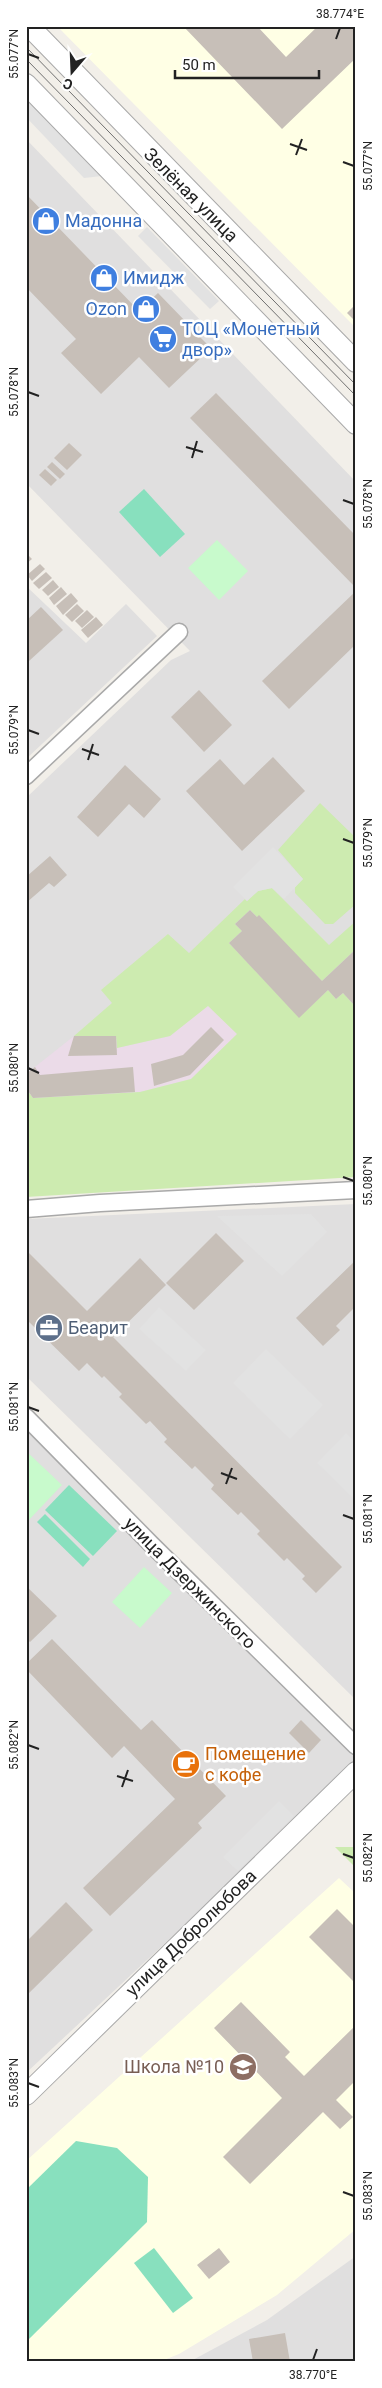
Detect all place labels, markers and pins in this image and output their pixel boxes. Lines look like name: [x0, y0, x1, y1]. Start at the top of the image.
shop icon: Мадонна: [31, 206, 61, 236]
place label: Мадонна: [65, 210, 142, 231]
shop icon: Имидж: [89, 263, 119, 293]
place label: Имидж: [123, 267, 184, 288]
shop icon: Ozon: [131, 294, 161, 324]
place label: Ozon: [86, 298, 127, 319]
place label: ТОЦ «Монетный двор»: [182, 318, 320, 360]
supermarket icon: ТОЦ «Монетный двор»: [148, 324, 178, 354]
office icon: Беарит: [34, 1313, 64, 1343]
place label: Беарит: [68, 1317, 128, 1338]
place label: Помещение с кофе: [205, 1743, 306, 1785]
cafe icon: Помещение с кофе: [171, 1749, 201, 1779]
school or university icon: Школа №10: [228, 2052, 258, 2082]
place label: Школа №10: [124, 2056, 224, 2077]

